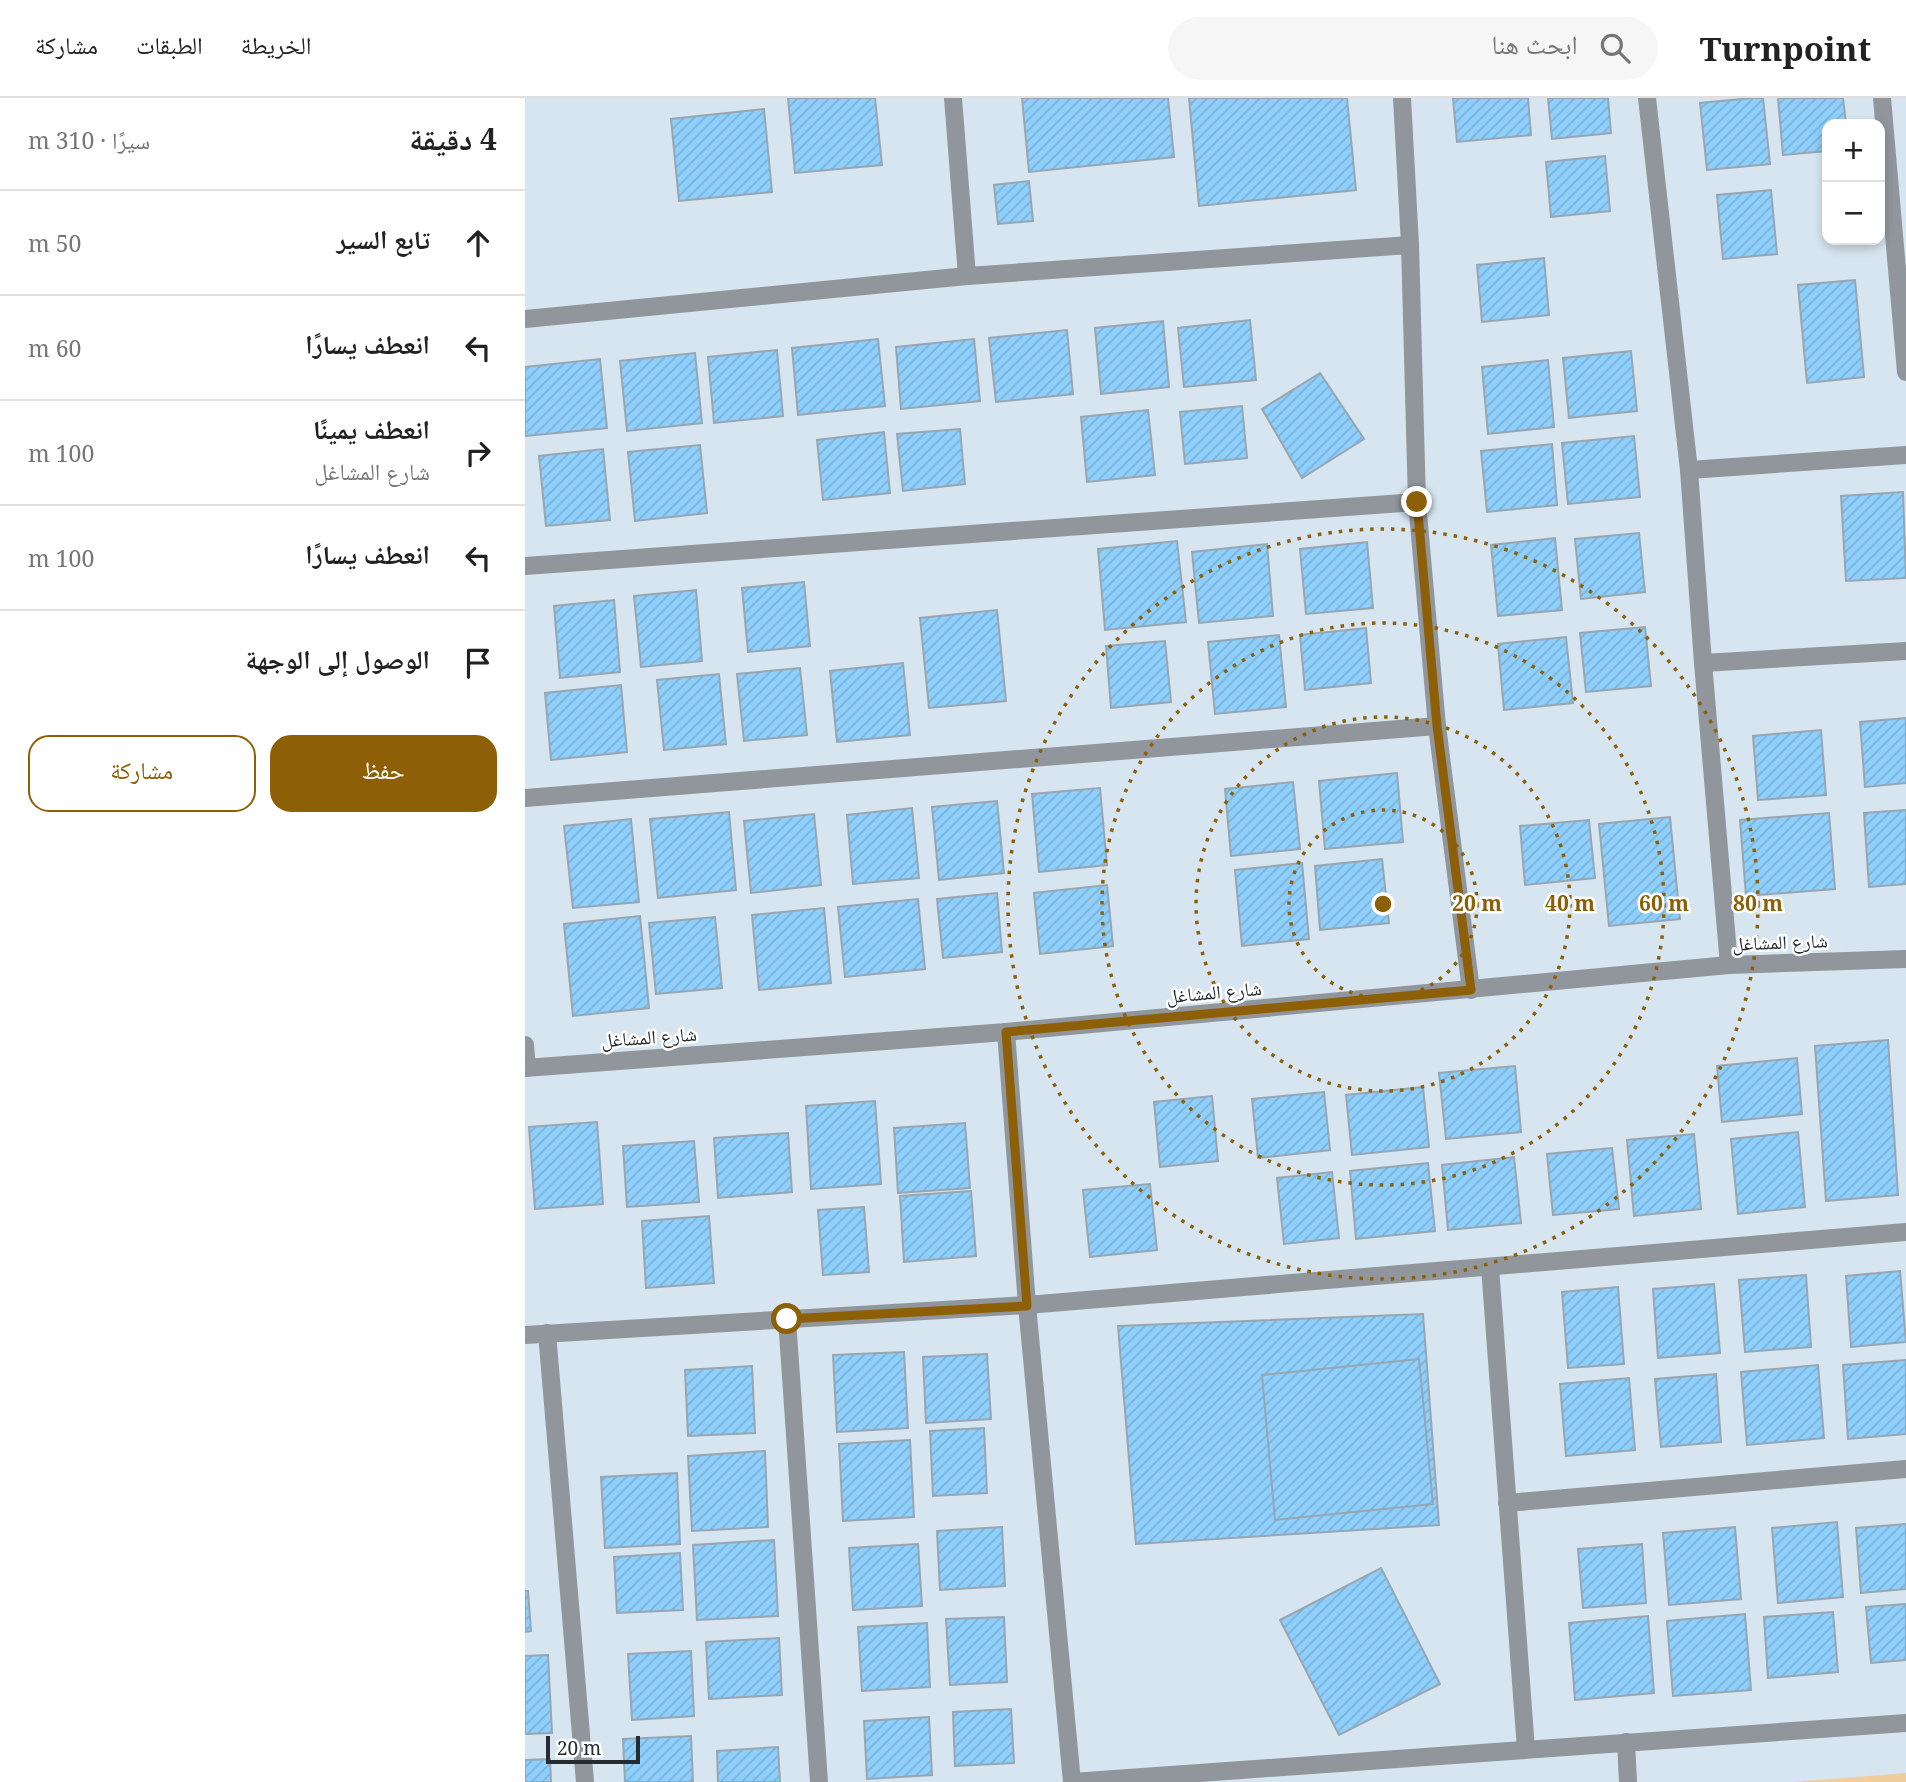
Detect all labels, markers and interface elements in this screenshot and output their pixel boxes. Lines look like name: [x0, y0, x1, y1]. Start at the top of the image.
search box: [1168, 17, 1658, 80]
text: ابحث هنا: [1492, 26, 1578, 62]
text: Turnpoint: [1700, 26, 1871, 71]
text: مشاركة: [35, 28, 98, 61]
text: الطبقات: [136, 28, 203, 61]
text: الخريطة: [241, 28, 311, 61]
icon: search: [1596, 29, 1634, 67]
text: 4 دقيقة: [409, 118, 497, 159]
map controls: [1822, 119, 1885, 245]
button: +: [1822, 119, 1885, 182]
text: سيرًا · 310 m: [28, 124, 150, 156]
button: −: [1822, 182, 1885, 245]
text: تابع السير: [337, 221, 430, 257]
icon: ahead: [459, 224, 497, 262]
text: 50 m: [28, 227, 81, 259]
text: انعطف يسارًا: [305, 326, 430, 362]
icon: left: [459, 329, 497, 367]
text: 60 m: [28, 332, 81, 364]
text: انعطف يمينًا: [313, 411, 430, 447]
icon: right: [459, 434, 497, 472]
text: 100 m: [28, 437, 94, 469]
text: شارع المشاغل: [314, 455, 430, 487]
route end: [1401, 486, 1432, 517]
text: انعطف يسارًا: [305, 536, 430, 572]
icon: left: [459, 539, 497, 577]
text: 100 m: [28, 542, 94, 574]
text: الوصول إلى الوجهة: [246, 641, 430, 677]
icon: arrive: [459, 644, 497, 682]
button: مشاركة: [28, 735, 256, 812]
button: حفظ: [270, 735, 497, 812]
text: 20 m: [1452, 889, 1502, 917]
text: 40 m: [1545, 889, 1595, 917]
text: 60 m: [1639, 889, 1689, 917]
text: 80 m: [1733, 889, 1783, 917]
centre of rings: [1371, 892, 1395, 916]
street label: شارع المشاغل: [1732, 927, 1828, 957]
street label: شارع المشاغل: [1165, 975, 1263, 1009]
street label: شارع المشاغل: [600, 1021, 698, 1053]
route start: [771, 1303, 802, 1334]
scale bar: [546, 1733, 641, 1765]
text: 20 m: [557, 1735, 601, 1761]

